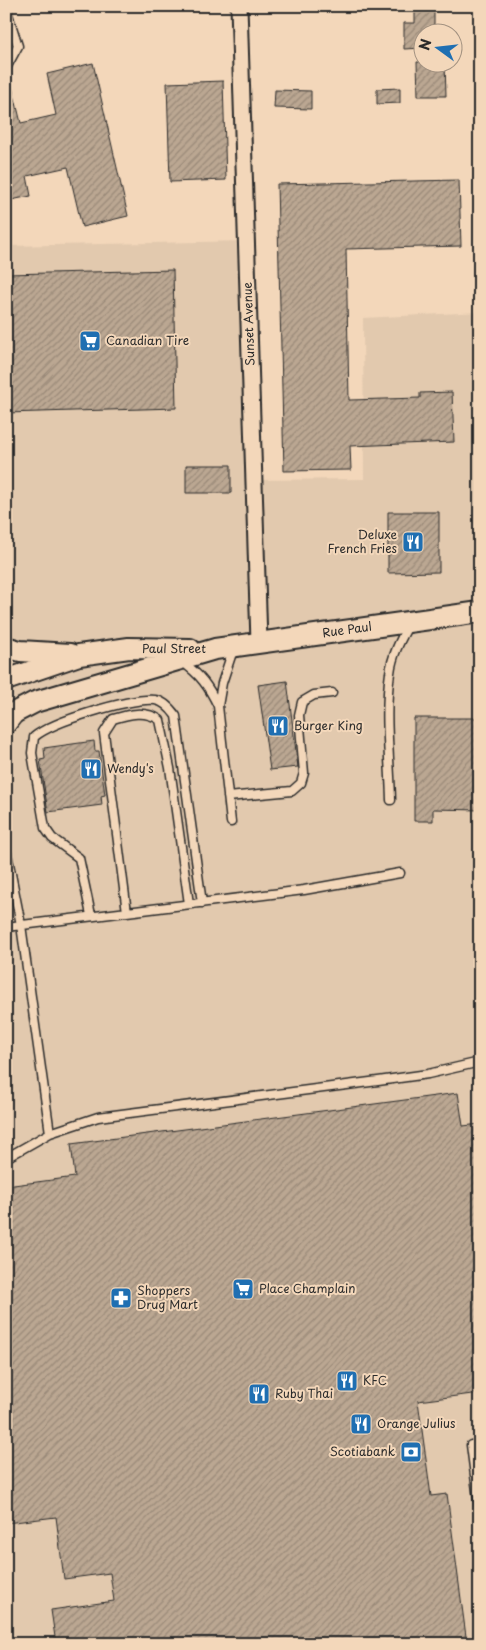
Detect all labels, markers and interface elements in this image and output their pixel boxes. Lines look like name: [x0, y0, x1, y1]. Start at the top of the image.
north arrow: [414, 22, 464, 72]
text: N: [413, 36, 437, 53]
street label: Sunset Avenue: [238, 281, 258, 366]
supermarket icon: Canadian Tire: [78, 329, 102, 353]
place label: Canadian Tire: [106, 331, 189, 349]
place label: Deluxe French Fries: [327, 525, 398, 557]
restaurant icon: Deluxe French Fries: [401, 530, 425, 554]
street label: Rue Paul: [321, 617, 373, 641]
street label: Paul Street: [142, 639, 206, 657]
restaurant icon: Burger King: [266, 714, 290, 738]
place label: Burger King: [294, 716, 363, 734]
restaurant icon: Wendy's: [79, 757, 103, 781]
place label: Wendy's: [107, 759, 154, 777]
supermarket icon: Place Champlain: [231, 1277, 255, 1301]
place label: Place Champlain: [259, 1279, 356, 1297]
place label: Shoppers Drug Mart: [137, 1281, 198, 1313]
pharmacy icon: Shoppers Drug Mart: [109, 1286, 133, 1310]
restaurant icon: KFC: [335, 1369, 359, 1393]
place label: KFC: [363, 1371, 387, 1389]
restaurant icon: Ruby Thai: [247, 1382, 271, 1406]
place label: Ruby Thai: [275, 1384, 333, 1402]
restaurant icon: Orange Julius: [349, 1412, 373, 1436]
place label: Orange Julius: [377, 1414, 456, 1432]
bank icon: Scotiabank: [399, 1440, 423, 1464]
place label: Scotiabank: [330, 1442, 395, 1460]

